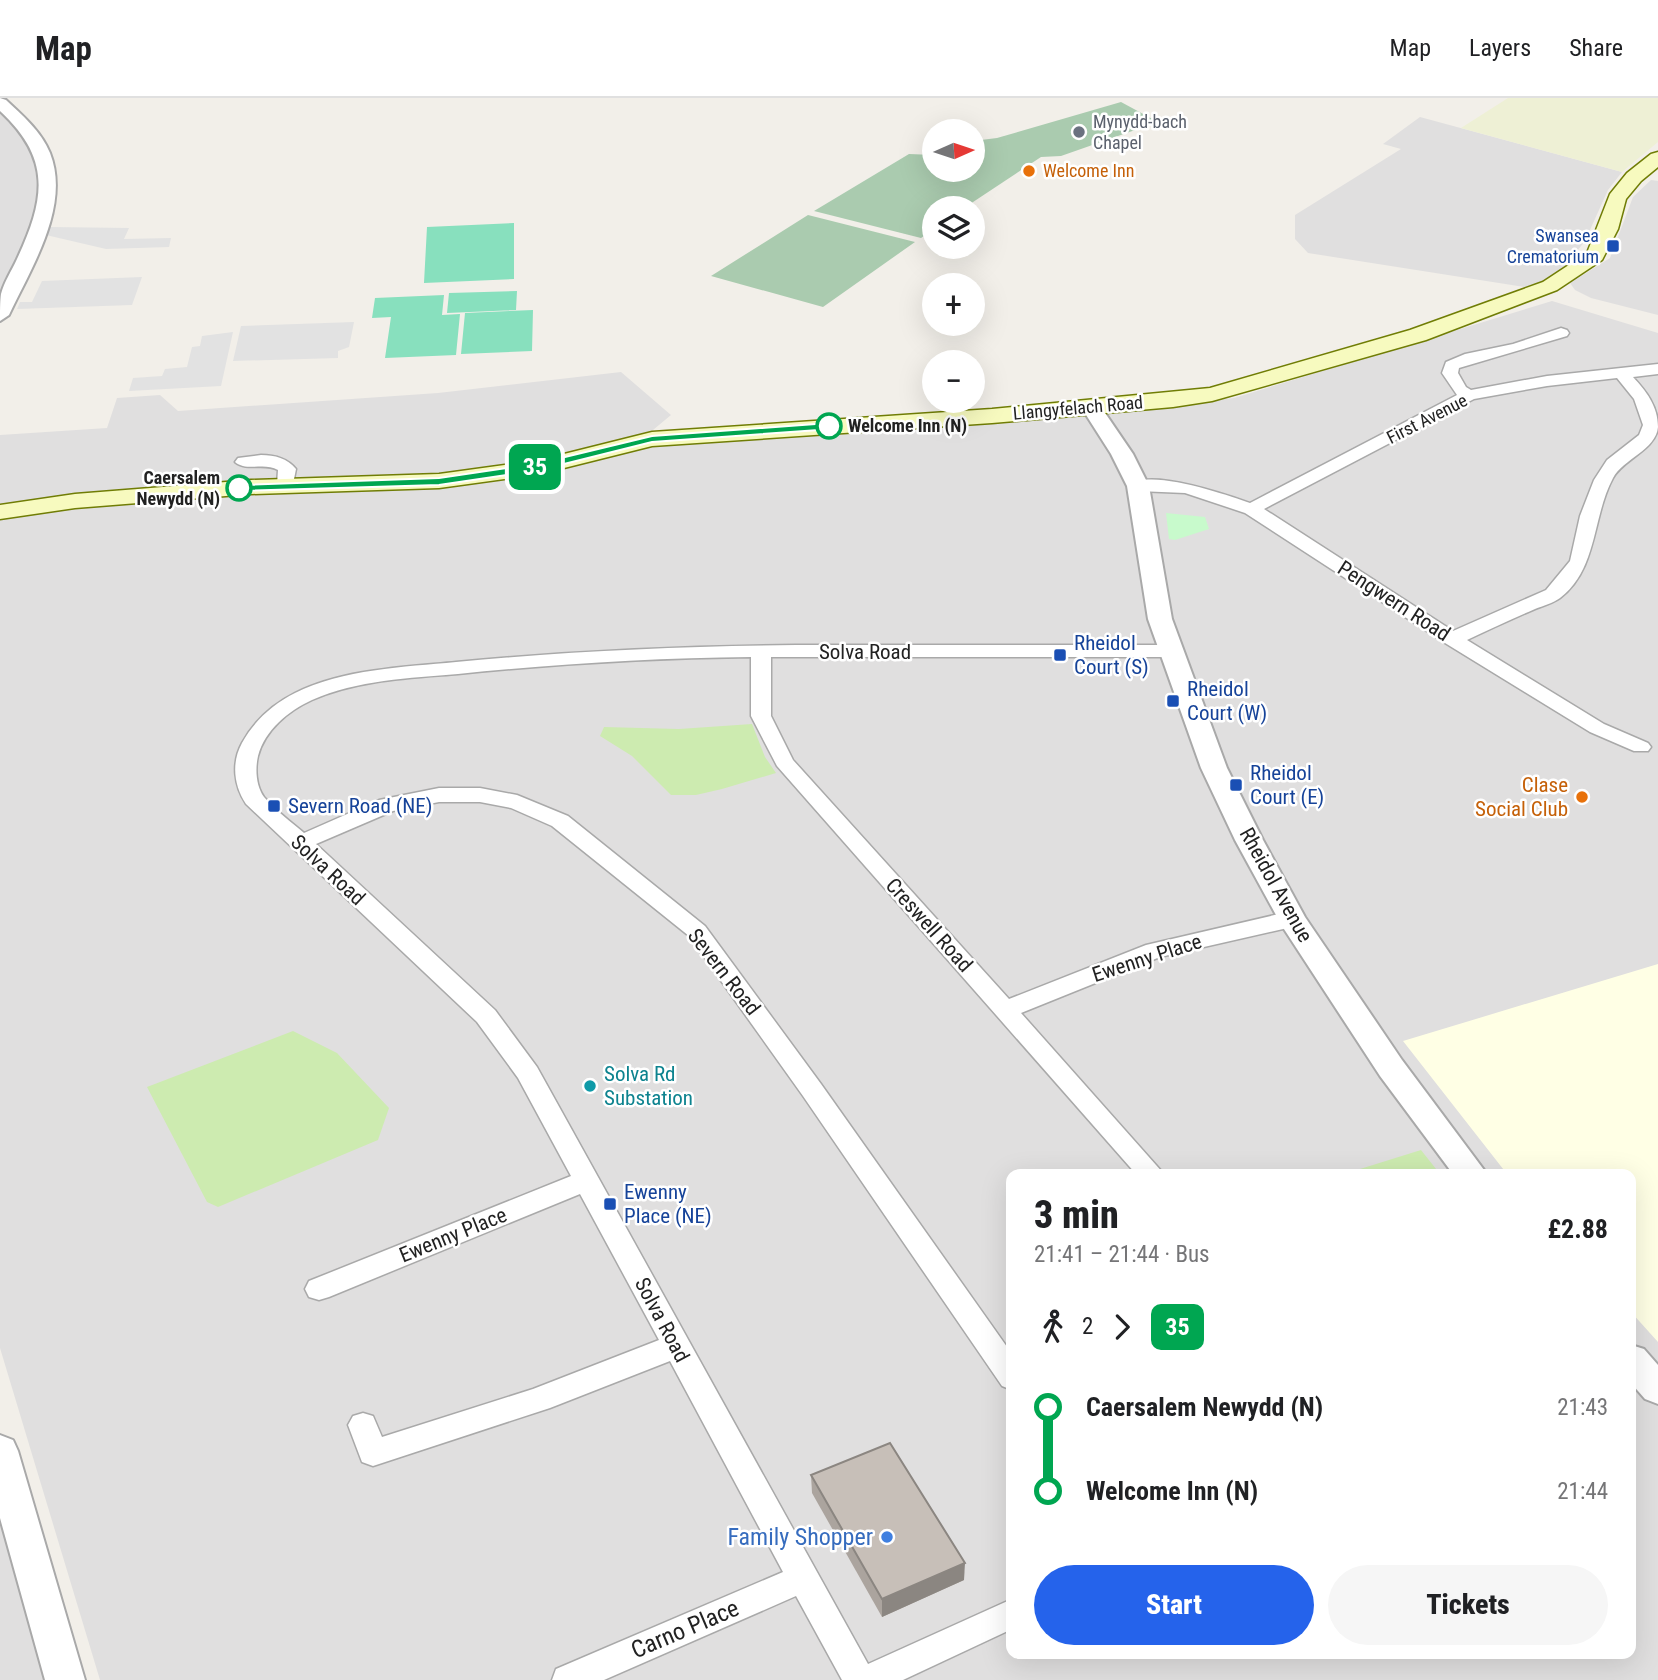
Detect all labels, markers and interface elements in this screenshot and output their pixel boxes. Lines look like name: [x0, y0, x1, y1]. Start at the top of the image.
text: Map: [35, 29, 92, 68]
text: Map: [1390, 34, 1431, 62]
text: Layers: [1469, 34, 1531, 62]
text: Share: [1569, 34, 1623, 62]
place label: Mynydd-bach Chapel: [1093, 111, 1187, 153]
north arrow: [922, 119, 985, 182]
map controls: [922, 119, 985, 413]
marker: Mynydd-bach Chapel: [1071, 124, 1087, 140]
place label: Welcome Inn: [1043, 160, 1134, 181]
marker: Welcome Inn: [1021, 163, 1037, 179]
button: layers: [922, 196, 985, 259]
place label: Swansea Crematorium: [1507, 225, 1599, 267]
marker: Swansea Crematorium: [1605, 238, 1621, 254]
button: +: [922, 273, 985, 336]
button: −: [922, 350, 985, 413]
street label: First Avenue: [1383, 389, 1471, 448]
street label: Llangyfelach Road: [1012, 391, 1144, 424]
marker: Welcome Inn (N): [816, 413, 842, 439]
place label: Welcome Inn (N): [848, 415, 967, 437]
line badge: 35: [504, 444, 566, 490]
text: 35: [523, 453, 547, 481]
place label: Caersalem Newydd (N): [136, 467, 220, 510]
marker: Caersalem Newydd (N): [226, 475, 252, 501]
street label: Pengwern Road: [1333, 556, 1455, 646]
place label: Rheidol Court (S): [1074, 631, 1149, 679]
street label: Solva Road: [819, 640, 911, 664]
marker: Rheidol Court (S): [1052, 647, 1068, 663]
place label: Rheidol Court (W): [1187, 677, 1267, 725]
marker: Rheidol Court (W): [1165, 693, 1181, 709]
place label: Rheidol Court (E): [1250, 761, 1324, 809]
place label: Clase Social Club: [1475, 773, 1568, 821]
marker: Rheidol Court (E): [1228, 777, 1244, 793]
marker: Clase Social Club: [1574, 789, 1590, 805]
place label: Severn Road (NE): [288, 794, 432, 818]
marker: Severn Road (NE): [266, 798, 282, 814]
street label: Rheidol Avenue: [1235, 824, 1317, 946]
street label: Solva Road: [286, 830, 370, 910]
street label: Creswell Road: [881, 873, 977, 977]
street label: Severn Road: [683, 924, 765, 1020]
street label: Ewenny Place: [1089, 929, 1205, 987]
place label: Solva Rd Substation: [604, 1062, 693, 1110]
marker: Solva Rd Substation: [582, 1078, 598, 1094]
place label: Ewenny Place (NE): [624, 1180, 712, 1228]
text: 3 min: [1034, 1193, 1119, 1237]
marker: Ewenny Place (NE): [602, 1196, 618, 1212]
street label: Ewenny Place: [396, 1203, 510, 1267]
text: £2.88: [1547, 1214, 1608, 1244]
text: 21:41 – 21:44 · Bus: [1034, 1241, 1210, 1268]
street label: Solva Road: [630, 1274, 694, 1366]
icon: walk: [1034, 1308, 1072, 1346]
icon: forward: [1103, 1308, 1141, 1346]
text: 2: [1082, 1313, 1093, 1340]
text: 35: [1165, 1313, 1190, 1341]
text: Caersalem Newydd (N): [1086, 1392, 1323, 1422]
text: 21:43: [1557, 1394, 1608, 1421]
text: Welcome Inn (N): [1086, 1476, 1258, 1506]
text: 21:44: [1557, 1478, 1608, 1505]
place label: Family Shopper: [727, 1523, 873, 1551]
marker: Family Shopper: [879, 1529, 895, 1545]
button: Start: [1034, 1565, 1314, 1645]
button: Tickets: [1328, 1565, 1608, 1645]
street label: Carno Place: [627, 1594, 743, 1664]

